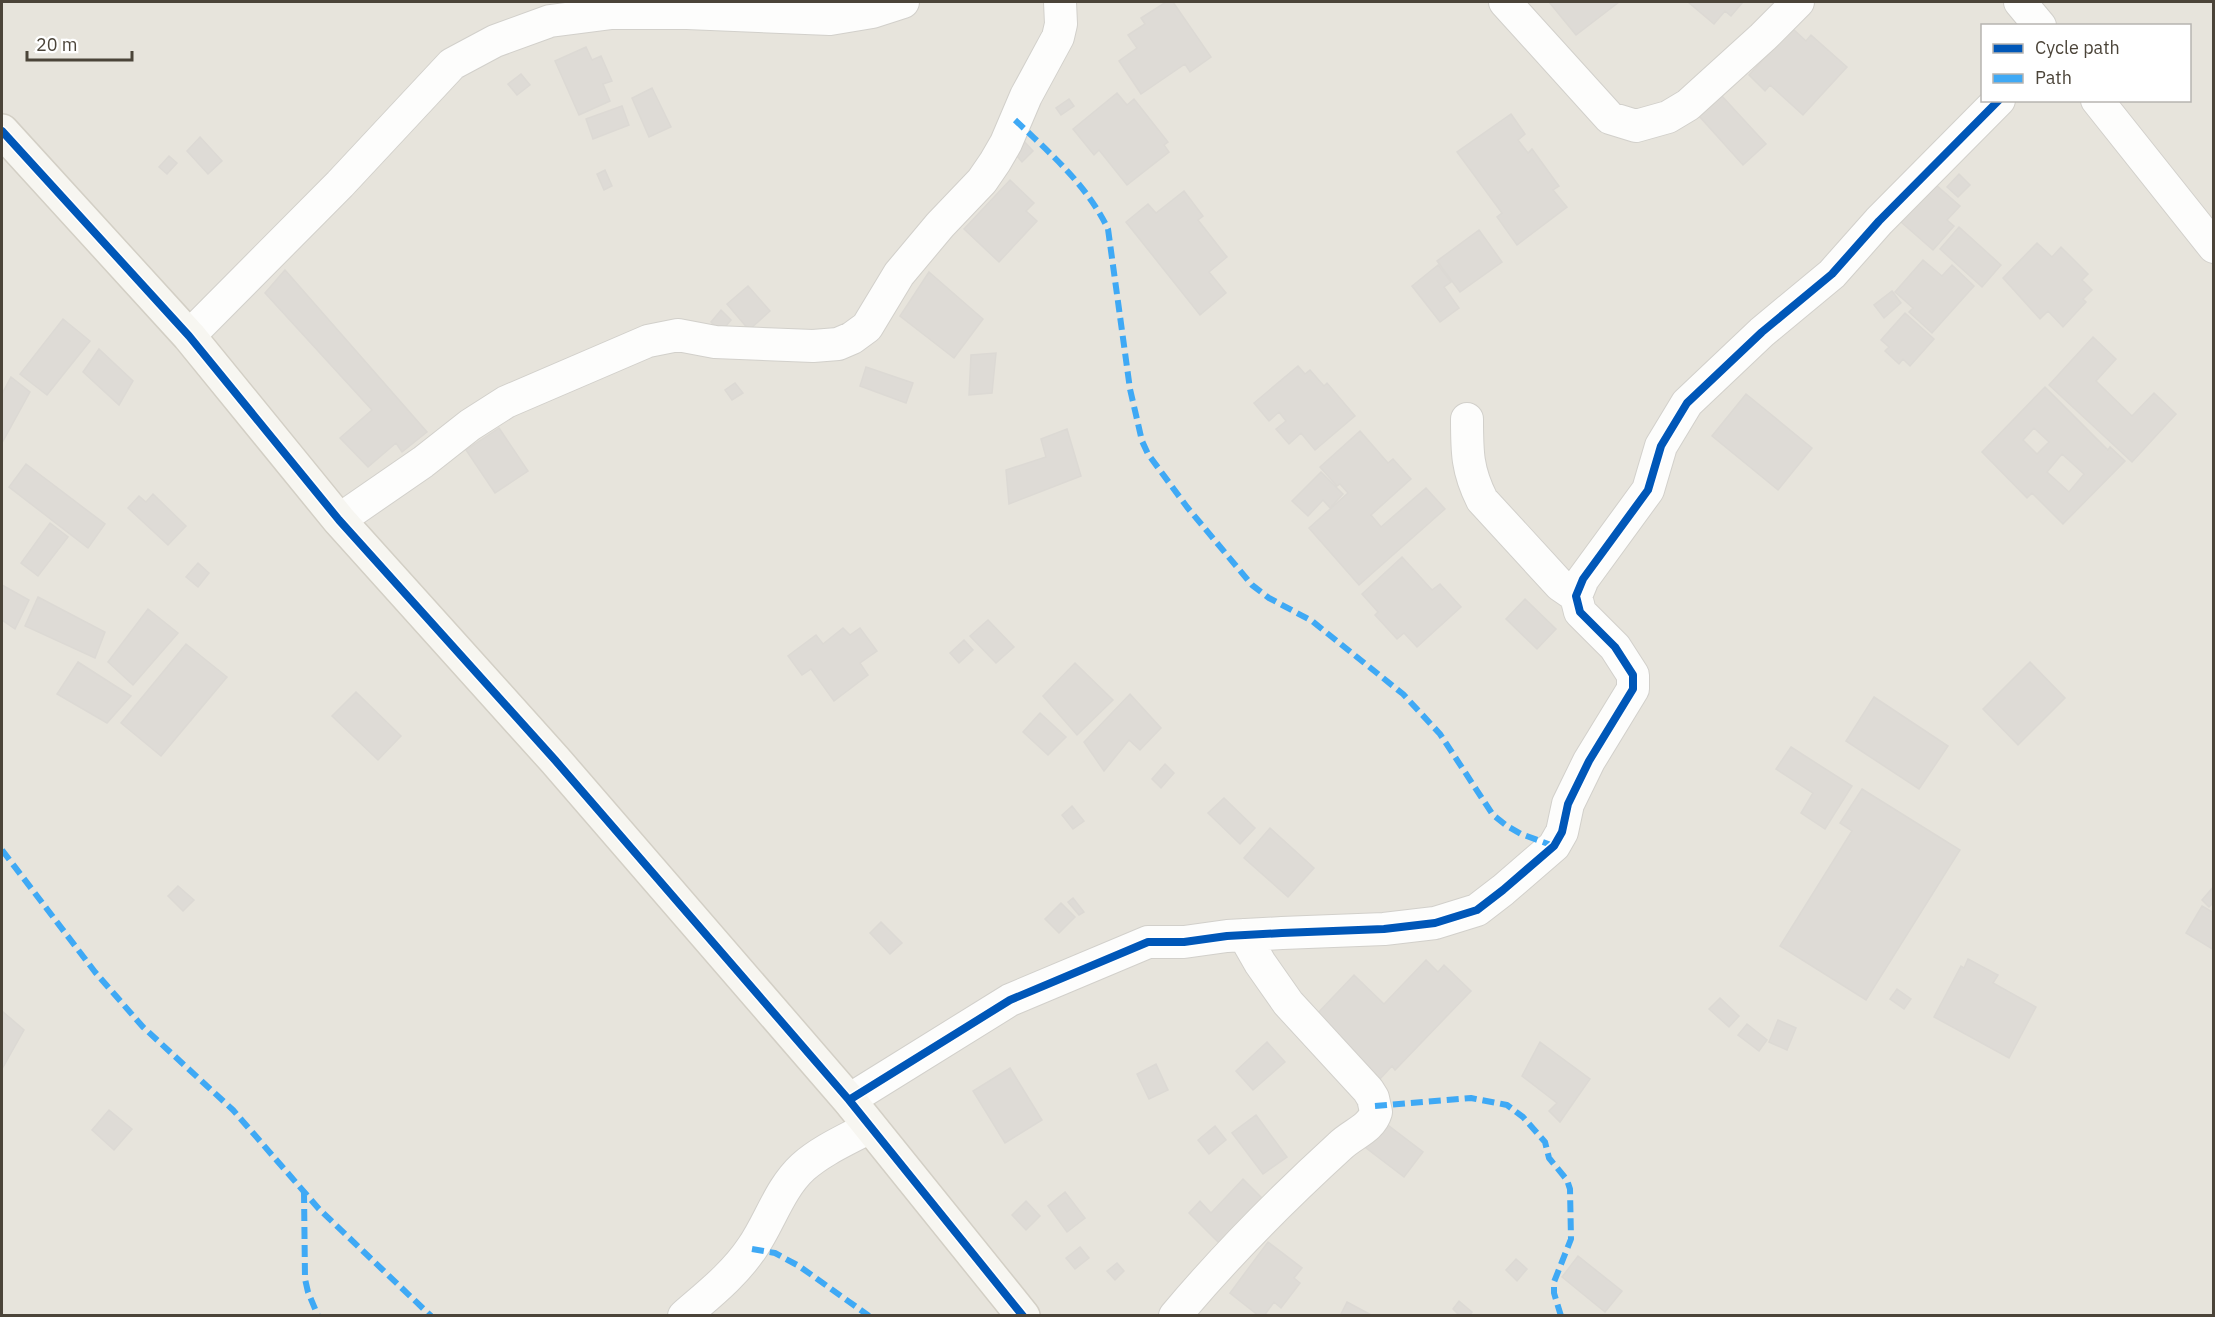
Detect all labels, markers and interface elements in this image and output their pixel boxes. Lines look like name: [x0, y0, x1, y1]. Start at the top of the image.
scale bar: [27, 24, 132, 62]
legend: [1981, 24, 2191, 102]
text: 20 m: [36, 33, 78, 56]
text: Cycle path: [2035, 36, 2120, 59]
text: Path: [2035, 66, 2072, 89]

